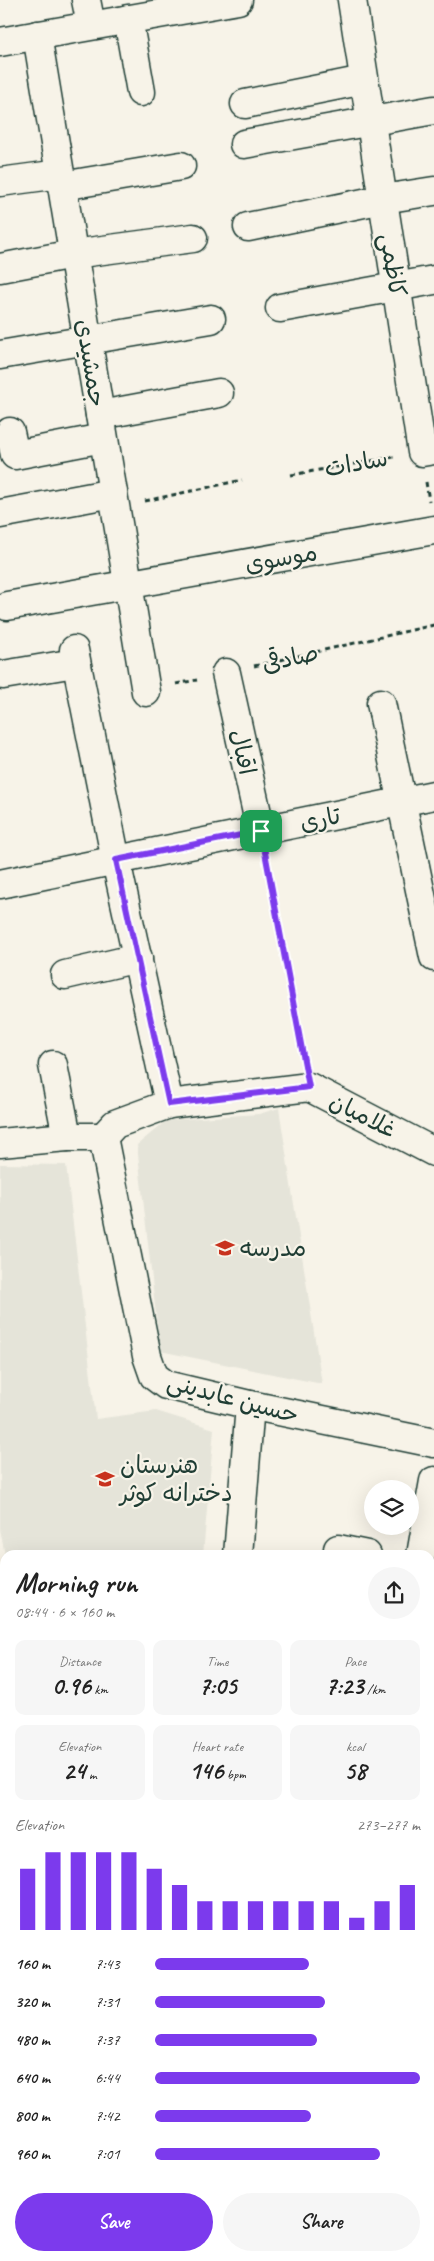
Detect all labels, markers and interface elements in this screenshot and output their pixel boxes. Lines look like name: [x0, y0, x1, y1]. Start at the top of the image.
street label: کاظمی: [373, 231, 413, 299]
street label: جمشیدی: [69, 317, 113, 409]
street label: سادات: [322, 443, 390, 483]
street label: موسوی: [242, 537, 320, 579]
street label: صادقی: [259, 637, 321, 679]
street label: اقبال: [224, 727, 262, 777]
street label: تاری: [297, 800, 344, 838]
pin: [240, 810, 282, 852]
icon: arrive: [247, 817, 275, 845]
street label: غلامیان: [325, 1086, 401, 1144]
place label: مدرسه: [240, 1233, 306, 1263]
school or university icon: مدرسه: [214, 1237, 236, 1259]
street label: حسین عابدینی: [164, 1366, 302, 1430]
place label: هنرستان دخترانه کوثر: [118, 1450, 233, 1508]
school or university icon: هنرستان دخترانه کوثر: [94, 1468, 116, 1490]
map controls: [364, 1480, 419, 1535]
button: layers: [364, 1480, 419, 1535]
text: Morning run: [15, 1565, 137, 1600]
button: share: [368, 1567, 420, 1619]
text: 08:44 · 6 × 160 m: [15, 1602, 114, 1622]
text: Distance: [59, 1653, 101, 1670]
text: Time: [207, 1653, 228, 1670]
text: Pace: [344, 1653, 366, 1670]
text: 0.96: [52, 1670, 91, 1702]
text: 7:05: [198, 1670, 237, 1702]
text: 7:23: [325, 1670, 364, 1702]
text: km: [91, 1681, 108, 1698]
text: /km: [364, 1681, 385, 1698]
text: Elevation: [58, 1738, 101, 1755]
text: Heart rate: [192, 1738, 243, 1755]
text: kcal: [346, 1738, 364, 1755]
text: 24: [63, 1755, 85, 1787]
text: 146: [189, 1755, 223, 1787]
text: 58: [344, 1755, 366, 1787]
text: m: [85, 1766, 97, 1783]
text: bpm: [223, 1766, 246, 1783]
text: Elevation: [15, 1815, 64, 1835]
text: 273–277 m: [357, 1815, 420, 1835]
text: 160 m: [15, 1954, 50, 1974]
text: 7:43: [95, 1954, 120, 1974]
text: 320 m: [15, 1992, 50, 2012]
text: 7:31: [95, 1992, 120, 2012]
text: 480 m: [15, 2030, 50, 2050]
text: 7:37: [95, 2030, 120, 2050]
text: 640 m: [15, 2068, 50, 2088]
text: 6:44: [95, 2068, 120, 2088]
text: 800 m: [15, 2106, 50, 2126]
text: 7:42: [95, 2106, 120, 2126]
text: 960 m: [15, 2144, 50, 2164]
text: 7:01: [95, 2144, 120, 2164]
button: Save: [15, 2193, 213, 2251]
button: Share: [223, 2193, 420, 2251]

